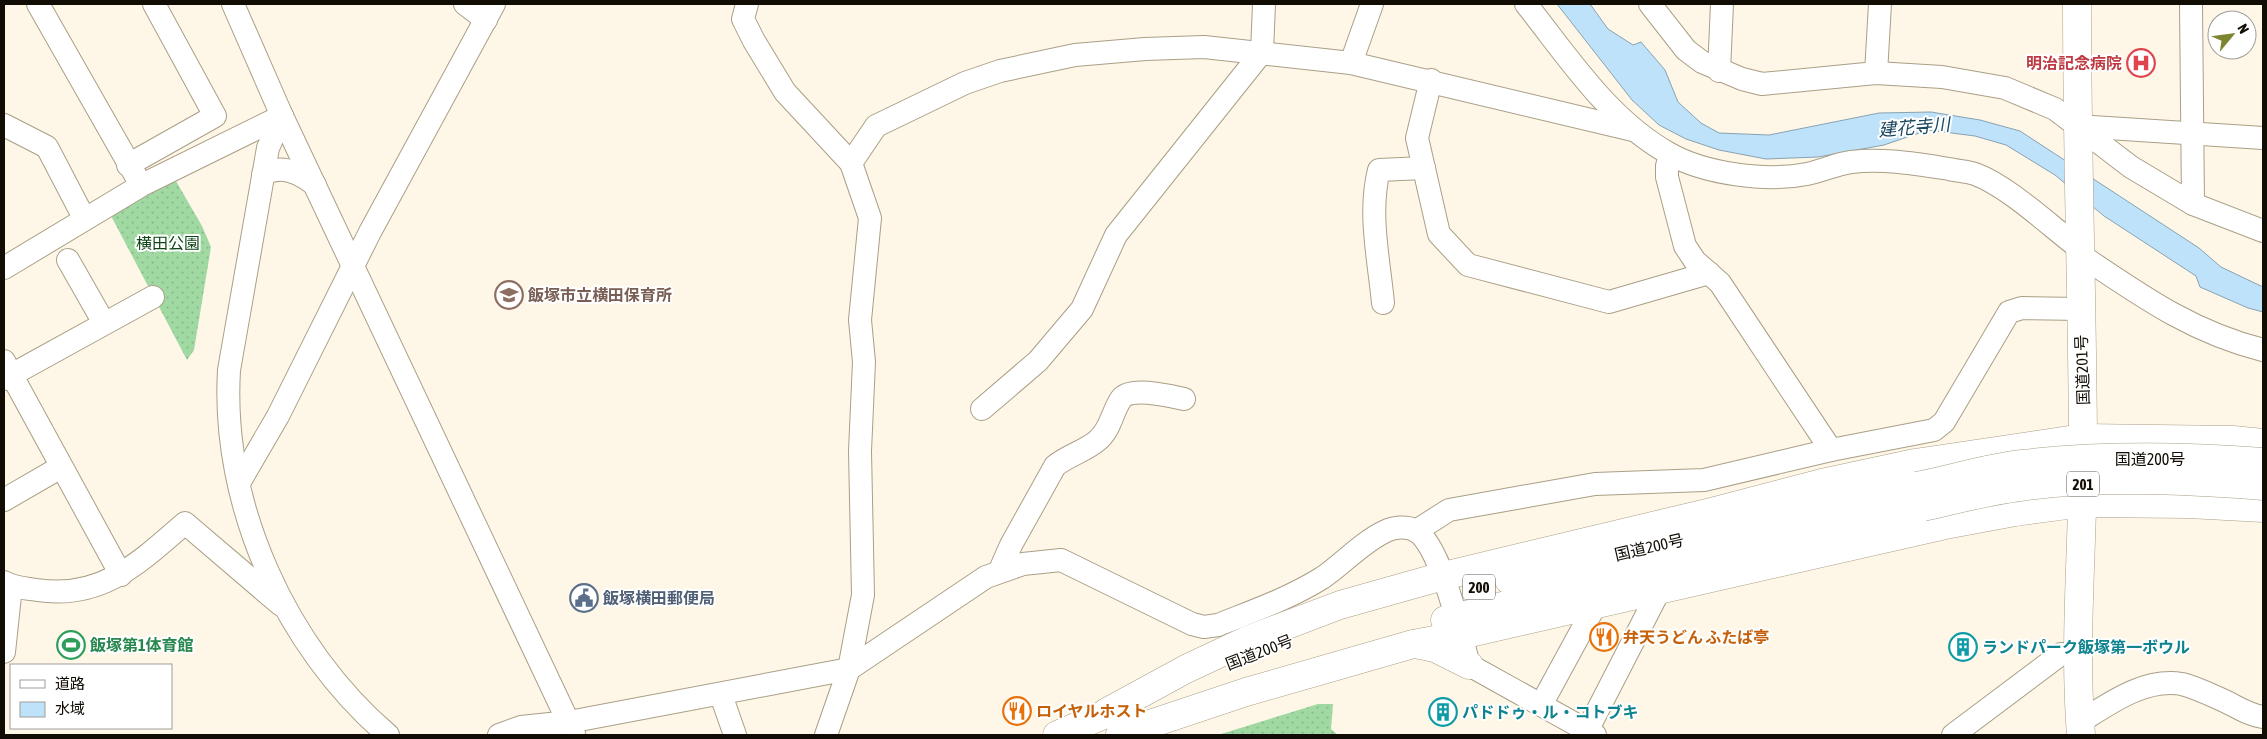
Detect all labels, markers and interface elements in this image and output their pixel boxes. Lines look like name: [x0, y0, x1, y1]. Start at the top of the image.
north arrow: [2207, 10, 2257, 60]
text: N: [2234, 21, 2252, 36]
hospital icon: 明治記念病院: [2126, 48, 2156, 78]
place label: 明治記念病院: [2026, 54, 2122, 72]
water label: 建花寺川: [1877, 113, 1953, 141]
park label: 横田公園: [136, 234, 200, 252]
school or university icon: 飯塚市立横田保育所: [494, 280, 524, 310]
place label: 飯塚市立横田保育所: [527, 286, 672, 304]
street label: 国道201号: [2072, 334, 2092, 406]
street label: 国道200号: [2115, 450, 2185, 468]
road number: 201: [2067, 472, 2099, 496]
street label: 国道200号: [1613, 530, 1685, 564]
road number: 200: [1463, 574, 1495, 600]
public building icon: 飯塚横田郵便局: [569, 583, 599, 613]
place label: 飯塚横田郵便局: [602, 589, 715, 607]
restaurant icon: 弁天うどん ふたば亭: [1589, 622, 1619, 652]
place label: 弁天うどん ふたば亭: [1623, 628, 1769, 646]
sports icon: 飯塚第1体育館: [56, 630, 86, 660]
street label: 国道200号: [1223, 631, 1295, 673]
building icon: ランドパーク飯塚第一ボウル: [1948, 632, 1978, 662]
place label: 飯塚第1体育館: [89, 636, 194, 654]
place label: ランドパーク飯塚第一ボウル: [1982, 638, 2190, 656]
legend: [10, 664, 172, 729]
text: 道路: [55, 675, 85, 692]
restaurant icon: ロイヤルホスト: [1002, 696, 1032, 726]
building icon: パドドゥ・ル・コトブキ: [1428, 697, 1458, 727]
text: 水域: [55, 700, 85, 717]
place label: ロイヤルホスト: [1036, 702, 1148, 720]
place label: パドドゥ・ル・コトブキ: [1462, 703, 1638, 721]

